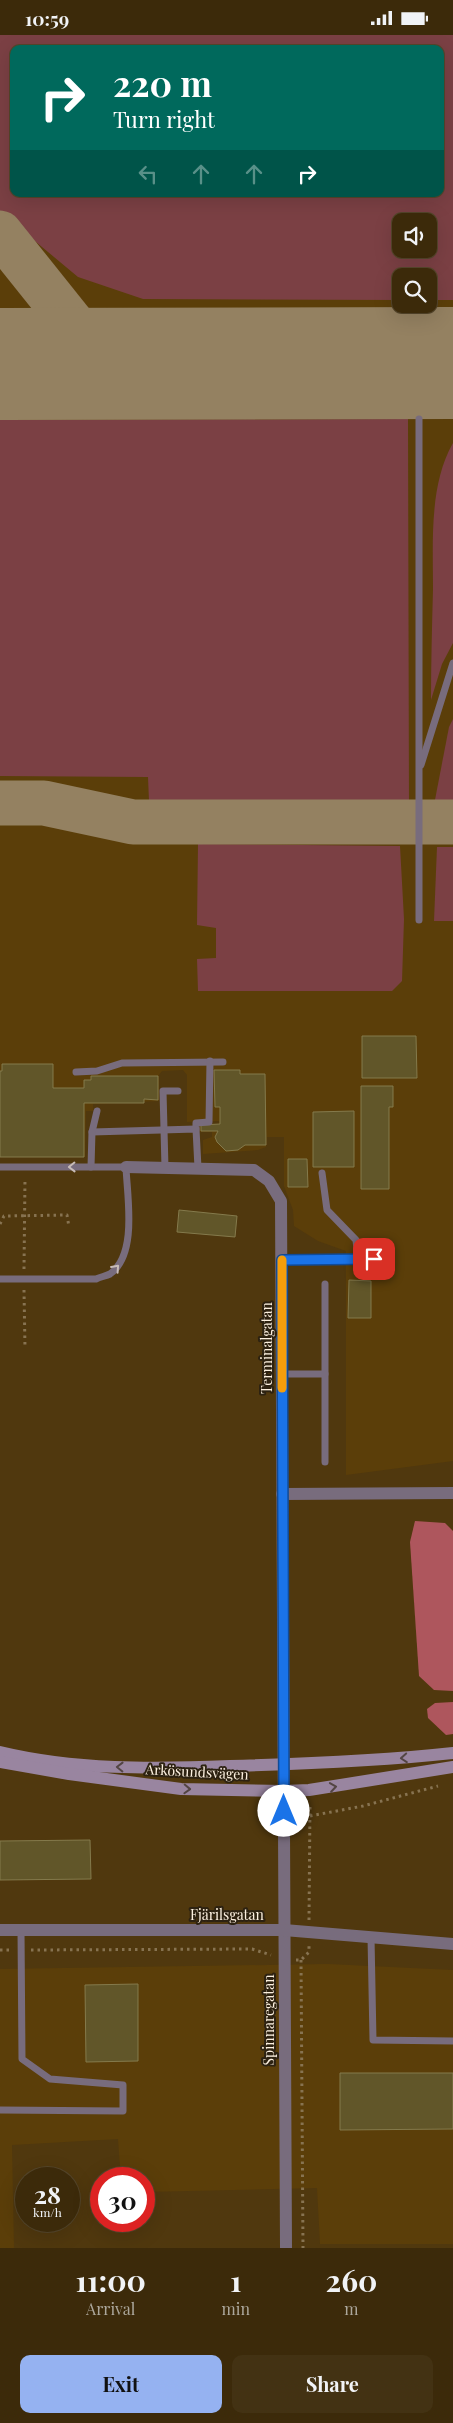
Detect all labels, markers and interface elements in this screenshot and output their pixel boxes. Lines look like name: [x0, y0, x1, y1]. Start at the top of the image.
text: 10:59: [25, 5, 69, 31]
text: 220 m: [113, 59, 212, 106]
icon: right: [30, 65, 95, 130]
text: Turn right: [113, 104, 215, 134]
icon: left: [134, 160, 162, 188]
icon: ahead: [187, 160, 215, 188]
icon: ahead: [240, 160, 268, 188]
icon: right: [293, 160, 321, 188]
map controls: [392, 213, 437, 313]
button: sound: [392, 213, 437, 258]
button: search: [392, 268, 437, 313]
one-way arrow: [68, 1162, 76, 1172]
pin: [353, 1238, 395, 1280]
icon: arrive: [360, 1245, 388, 1273]
one-way arrow: [110, 1264, 119, 1273]
street label: Terminalgatan: [257, 1301, 276, 1394]
one-way arrow: [400, 1752, 408, 1763]
street label: Arkösundsvägen: [144, 1759, 250, 1784]
one-way arrow: [116, 1762, 124, 1773]
one-way arrow: [329, 1782, 337, 1793]
one-way arrow: [183, 1784, 191, 1794]
position arrow: [257, 1784, 309, 1836]
street label: Fjärilsgatan: [190, 1905, 265, 1924]
street label: Spinnaregatan: [259, 1974, 278, 2066]
speed limit sign: 30: [90, 2167, 155, 2232]
text: 28: [34, 2177, 61, 2210]
text: km/h: [33, 2204, 62, 2220]
text: 11:00: [76, 2260, 146, 2300]
text: 1: [230, 2260, 241, 2300]
text: 260: [326, 2260, 377, 2300]
text: Arrival: [86, 2298, 135, 2319]
text: min: [222, 2298, 250, 2319]
text: m: [344, 2298, 359, 2319]
button: Exit: [20, 2355, 222, 2413]
button: Share: [232, 2355, 433, 2413]

